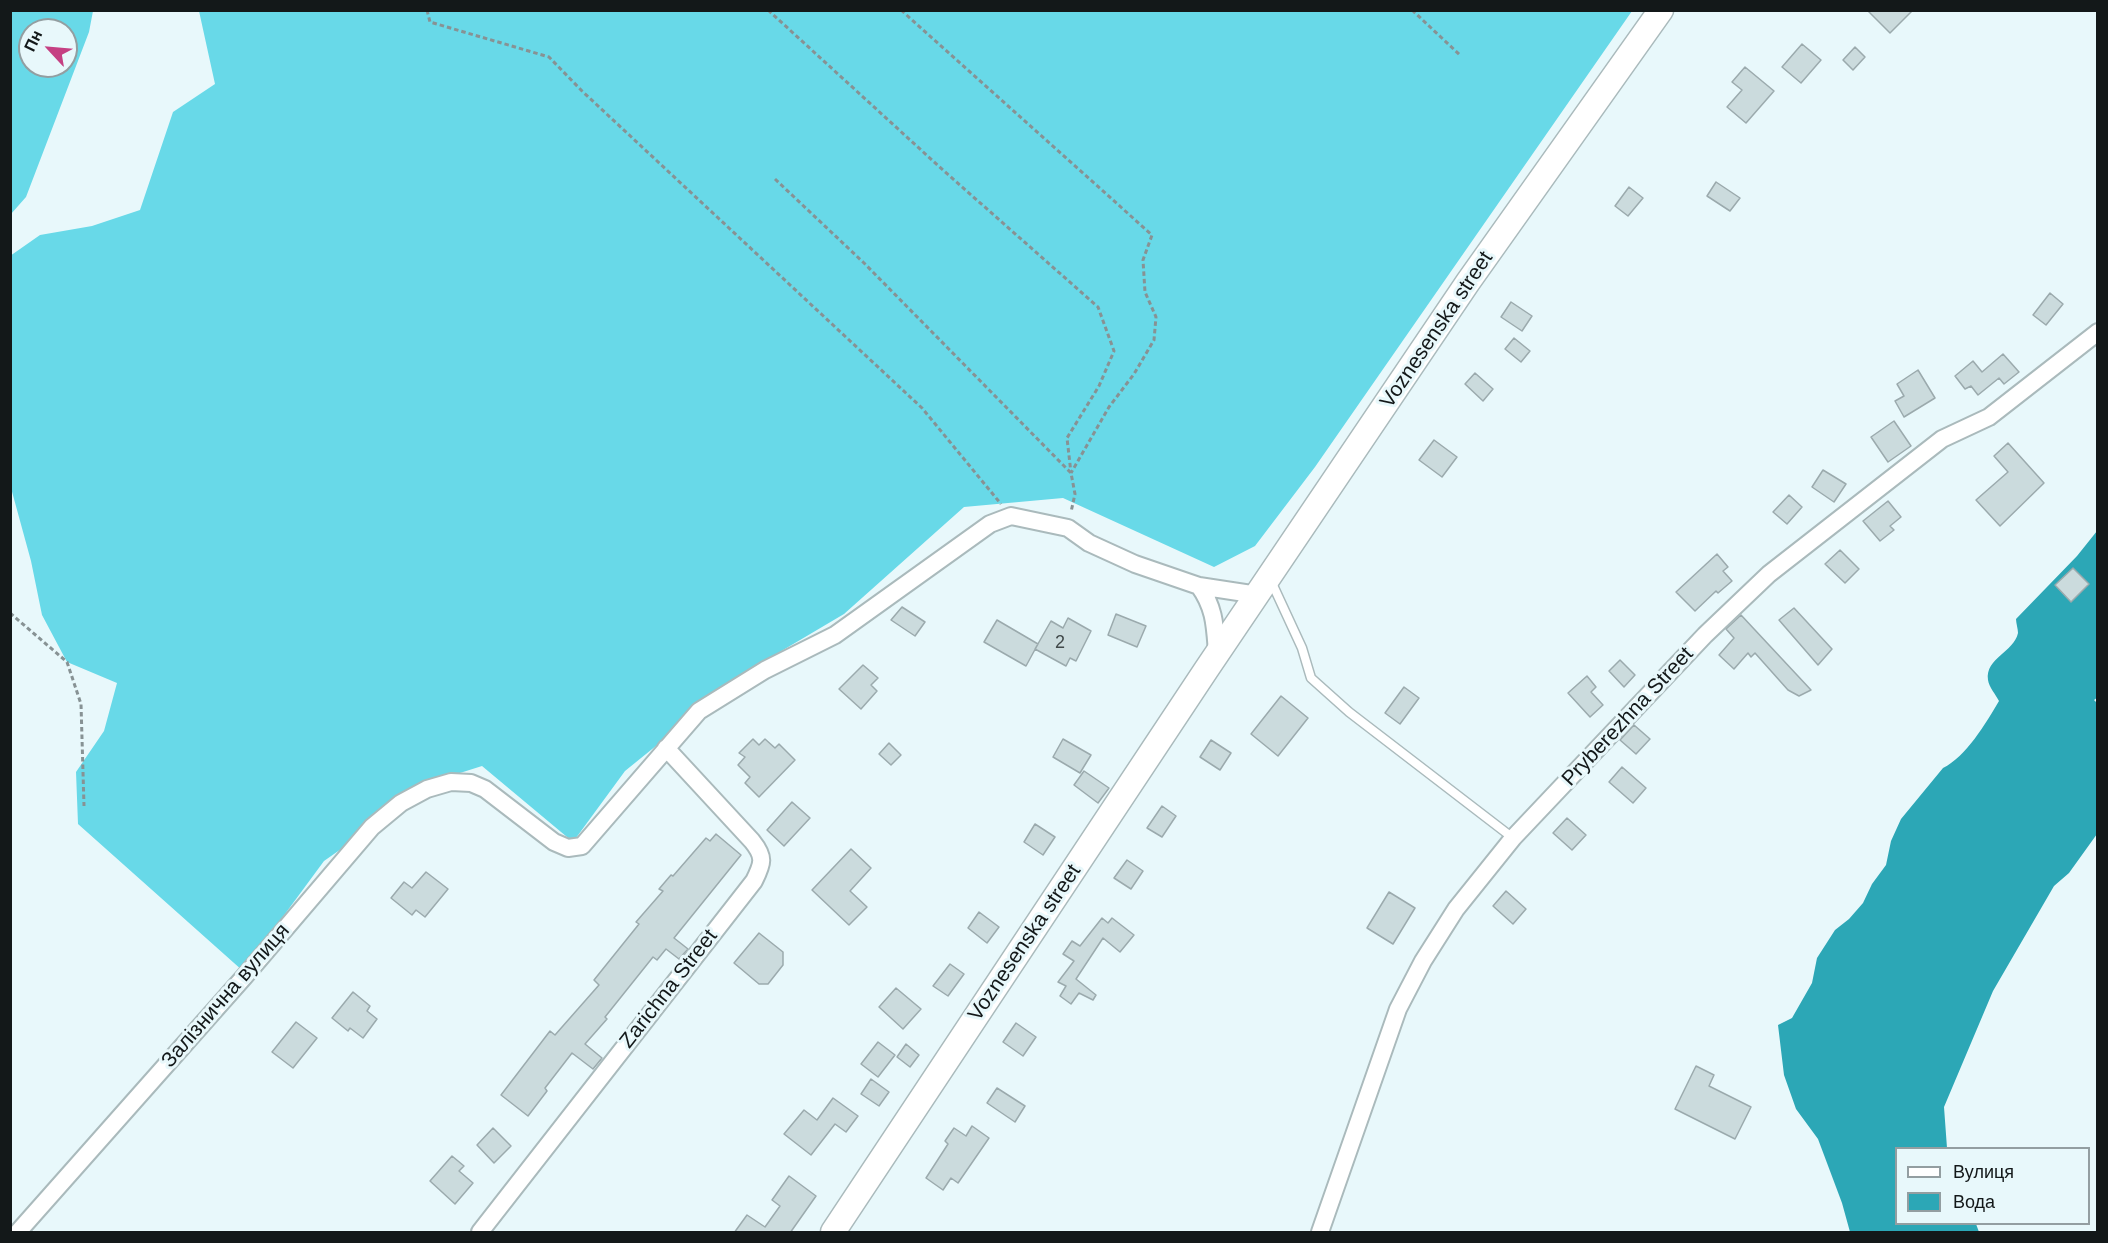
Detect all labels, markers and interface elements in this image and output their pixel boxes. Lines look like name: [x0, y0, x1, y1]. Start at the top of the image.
north arrow: [18, 18, 78, 78]
text: Пн: [21, 28, 45, 54]
street label: Voznesenska street: [1375, 247, 1499, 413]
house number: 2: [1055, 632, 1065, 654]
street label: Pryberezhna Street: [1557, 642, 1699, 792]
street label: Voznesenska street: [963, 860, 1087, 1026]
street label: Залізнична вулиця: [157, 919, 295, 1073]
street label: Zarichna Street: [615, 925, 723, 1053]
legend: [1895, 1147, 2090, 1225]
text: Вулиця: [1953, 1162, 2014, 1182]
text: Вода: [1953, 1192, 1995, 1212]

